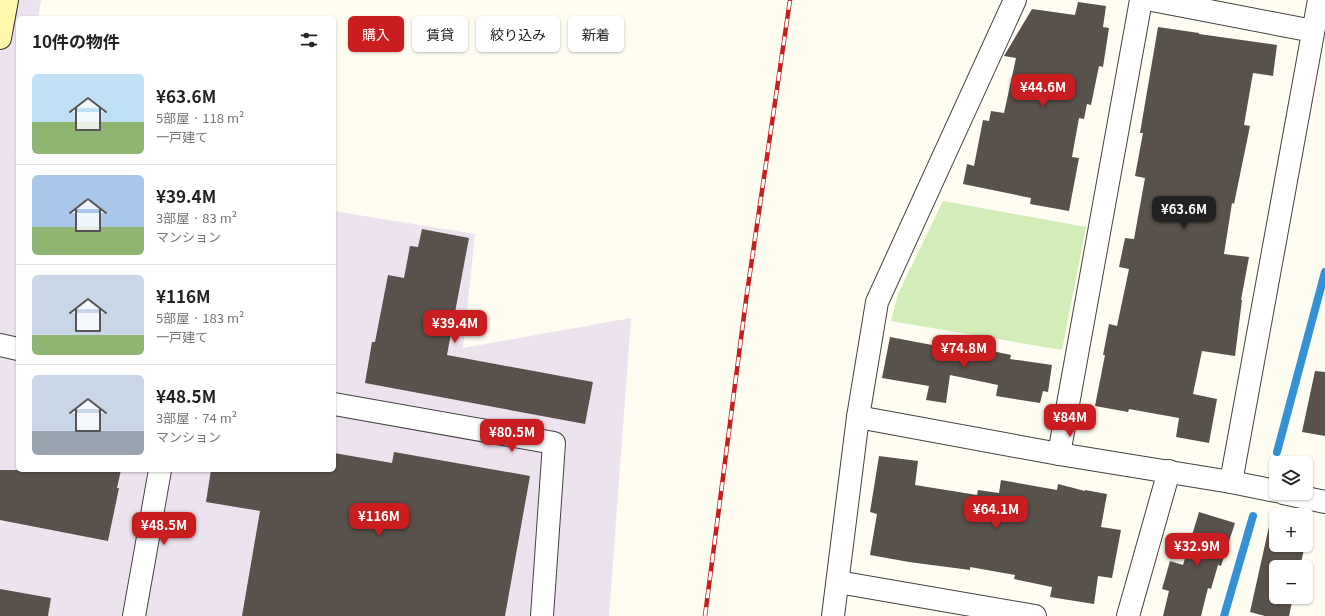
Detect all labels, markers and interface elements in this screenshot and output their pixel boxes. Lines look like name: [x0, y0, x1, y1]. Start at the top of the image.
chip: 購入: [348, 16, 404, 52]
chip: 賃貸: [412, 16, 468, 52]
chip: 絞り込み: [476, 16, 560, 52]
chip: 新着: [568, 16, 624, 52]
text: 10件の物件: [32, 28, 120, 53]
icon: filters: [298, 29, 320, 51]
pin: ¥44.6M: [1010, 74, 1076, 108]
text: ¥44.6M: [1020, 77, 1066, 96]
text: ¥63.6M: [156, 83, 216, 108]
icon: home: [64, 90, 112, 138]
text: 5部屋 · 118 m²: [156, 108, 244, 127]
text: 一戸建て: [156, 127, 208, 146]
text: ¥39.4M: [156, 183, 216, 208]
icon: home: [64, 191, 112, 239]
pin: ¥63.6M: [1151, 196, 1217, 230]
text: ¥63.6M: [1161, 199, 1207, 218]
text: 3部屋 · 83 m²: [156, 208, 237, 227]
text: マンション: [156, 227, 221, 246]
text: ¥116M: [156, 283, 211, 308]
icon: home: [64, 291, 112, 339]
text: 5部屋 · 183 m²: [156, 308, 244, 327]
pin: ¥39.4M: [422, 310, 488, 344]
text: ¥39.4M: [432, 313, 478, 332]
text: 一戸建て: [156, 327, 208, 346]
pin: ¥74.8M: [931, 335, 997, 369]
text: ¥74.8M: [941, 338, 987, 357]
text: ¥48.5M: [156, 383, 216, 408]
icon: home: [64, 391, 112, 439]
pin: ¥84M: [1046, 404, 1094, 438]
text: ¥84M: [1053, 407, 1087, 426]
text: 3部屋 · 74 m²: [156, 408, 237, 427]
pin: ¥80.5M: [479, 419, 545, 453]
text: ¥80.5M: [489, 422, 535, 441]
text: マンション: [156, 427, 221, 446]
map controls: [1269, 456, 1313, 604]
button: layers: [1269, 456, 1313, 500]
pin: ¥64.1M: [963, 496, 1029, 530]
text: ¥64.1M: [973, 499, 1019, 518]
pin: ¥116M: [351, 503, 407, 537]
text: ¥116M: [358, 506, 400, 525]
button: +: [1269, 508, 1313, 552]
pin: ¥48.5M: [131, 512, 197, 546]
text: ¥48.5M: [141, 515, 187, 534]
pin: ¥32.9M: [1164, 533, 1230, 567]
text: ¥32.9M: [1174, 536, 1220, 555]
button: −: [1269, 560, 1313, 604]

